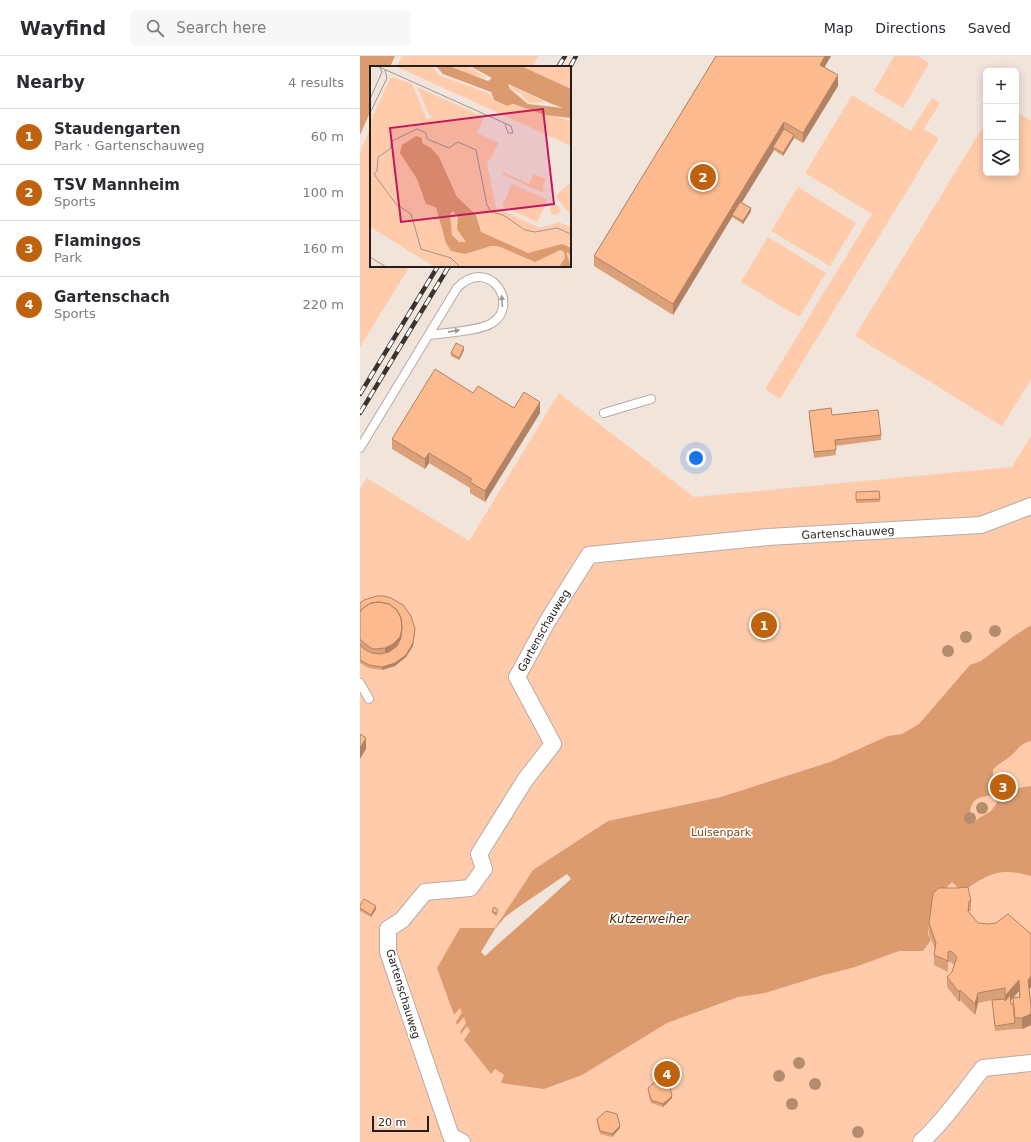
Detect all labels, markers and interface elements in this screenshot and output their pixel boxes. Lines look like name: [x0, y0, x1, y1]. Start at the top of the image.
search box: [130, 10, 410, 46]
text: Wayfind: [20, 17, 106, 39]
icon: search: [144, 17, 166, 39]
text: Search here: [176, 19, 266, 37]
text: Map: [824, 20, 853, 36]
text: Directions: [875, 20, 946, 36]
text: Saved: [968, 20, 1011, 36]
inset map: [370, 66, 571, 267]
map controls: [983, 68, 1019, 176]
button: +: [983, 68, 1019, 104]
text: Nearby: [16, 72, 85, 92]
text: 4 results: [288, 75, 344, 90]
button: −: [983, 104, 1019, 140]
text: Staudengarten: [54, 120, 181, 138]
text: 1: [24, 129, 34, 144]
text: 60 m: [311, 129, 344, 144]
text: Park · Gartenschauweg: [54, 138, 204, 153]
button: layers: [983, 140, 1019, 176]
pin: 2: [690, 162, 716, 192]
text: TSV Mannheim: [54, 176, 180, 194]
text: 2: [24, 185, 34, 200]
text: 100 m: [302, 185, 344, 200]
text: Sports: [54, 194, 96, 209]
text: Flamingos: [54, 232, 141, 250]
text: 3: [24, 241, 34, 256]
text: 160 m: [302, 241, 344, 256]
text: Park: [54, 250, 82, 265]
text: Gartenschach: [54, 288, 170, 306]
one-way arrow: [499, 294, 505, 307]
text: 4: [24, 297, 34, 312]
text: 220 m: [302, 297, 344, 312]
text: Sports: [54, 306, 96, 321]
one-way arrow: [448, 328, 460, 334]
your location: [686, 448, 706, 468]
street label: Gartenschauweg: [801, 523, 895, 542]
street label: Gartenschauweg: [515, 587, 573, 674]
pin: 1: [751, 610, 777, 640]
pin: 3: [990, 772, 1016, 802]
park label: Luisenpark: [691, 826, 752, 839]
water label: Kutzerweiher: [610, 912, 690, 926]
street label: Gartenschauweg: [383, 948, 423, 1040]
pin: 4: [654, 1059, 680, 1089]
scale bar: [372, 1114, 429, 1133]
text: 20 m: [378, 1116, 406, 1129]

